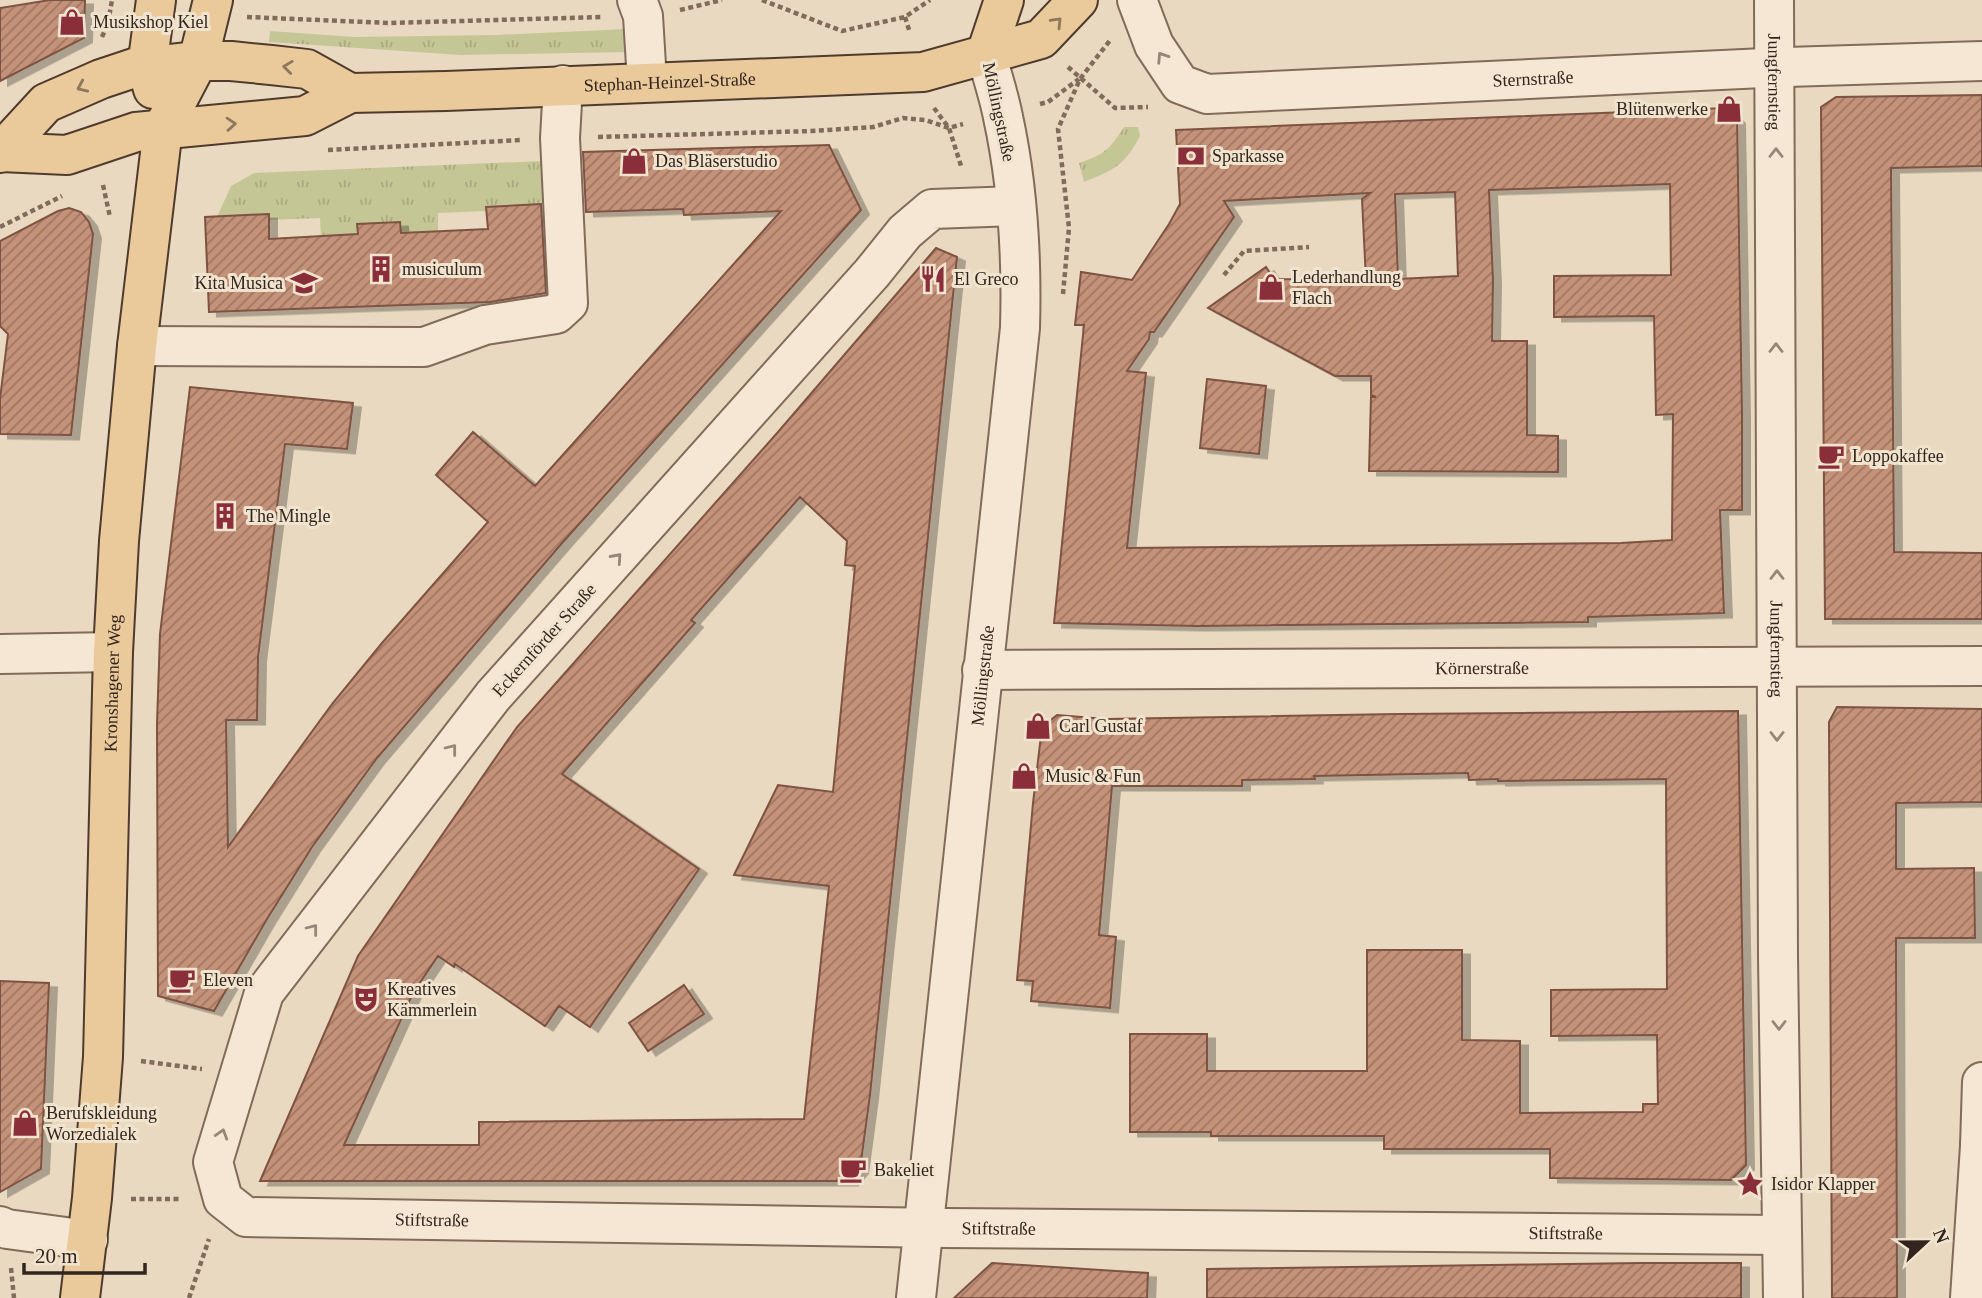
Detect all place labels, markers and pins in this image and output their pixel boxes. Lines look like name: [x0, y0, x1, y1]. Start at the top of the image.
shop icon: Musikshop Kiel: [57, 7, 87, 37]
place label: Musikshop Kiel: [93, 12, 209, 32]
shop icon: Blütenwerke: [1714, 94, 1744, 124]
place label: Blütenwerke: [1616, 99, 1708, 119]
bank icon: Sparkasse: [1176, 141, 1206, 171]
shop icon: Das Bläserstudio: [619, 146, 649, 176]
place label: Sparkasse: [1212, 146, 1284, 166]
place label: Das Bläserstudio: [655, 151, 777, 171]
building icon: musiculum: [366, 254, 396, 284]
place label: musiculum: [402, 259, 482, 279]
restaurant icon: El Greco: [918, 264, 948, 294]
place label: Lederhandlung Flach: [1292, 267, 1401, 308]
school or university icon: Kita Musica: [289, 268, 319, 298]
place label: El Greco: [954, 269, 1018, 289]
shop icon: Lederhandlung Flach: [1256, 272, 1286, 302]
place label: Kita Musica: [195, 273, 283, 293]
cafe icon: Loppokaffee: [1816, 441, 1846, 471]
place label: Loppokaffee: [1852, 446, 1944, 466]
building icon: The Mingle: [210, 501, 240, 531]
place label: The Mingle: [246, 506, 330, 526]
shop icon: Carl Gustaf: [1023, 711, 1053, 741]
place label: Carl Gustaf: [1059, 716, 1142, 736]
shop icon: Music & Fun: [1009, 761, 1039, 791]
place label: Music & Fun: [1045, 766, 1141, 786]
cafe icon: Eleven: [167, 965, 197, 995]
place label: Eleven: [203, 970, 253, 990]
place label: Kreatives Kämmerlein: [387, 979, 477, 1020]
theatre icon: Kreatives Kämmerlein: [351, 984, 381, 1014]
place label: Berufskleidung Worzedialek: [46, 1103, 157, 1144]
shop icon: Berufskleidung Worzedialek: [10, 1108, 40, 1138]
cafe icon: Bakeliet: [838, 1155, 868, 1185]
place label: Bakeliet: [874, 1160, 934, 1180]
place icon: Isidor Klapper: [1735, 1169, 1765, 1199]
place label: Isidor Klapper: [1771, 1174, 1875, 1194]

